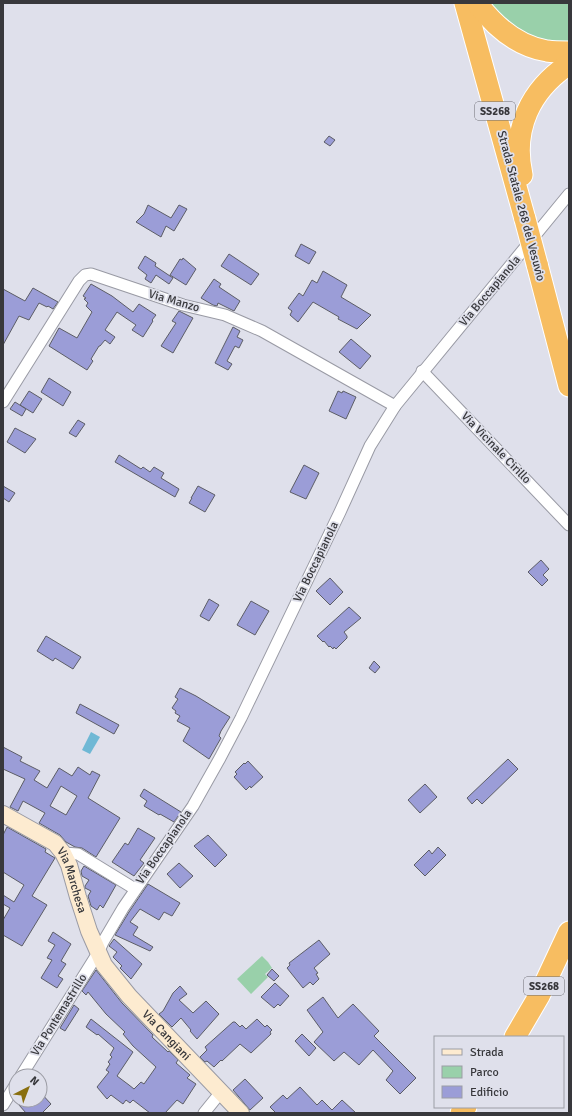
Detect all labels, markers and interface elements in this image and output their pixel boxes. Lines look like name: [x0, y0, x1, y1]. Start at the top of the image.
road number: SS268: [475, 102, 515, 120]
street label: Strada Statale 268 del Vesuvio: [494, 129, 548, 283]
street label: Via Boccapianola: [456, 253, 524, 329]
street label: Via Manzo: [147, 287, 201, 315]
street label: Via Vicinale Cirillo: [458, 409, 534, 487]
street label: Via Boccapianola: [290, 519, 342, 605]
street label: Via Boccapianola: [133, 807, 195, 887]
street label: Via Marchesa: [54, 844, 90, 915]
street label: Via Pontemastrillo: [28, 971, 90, 1059]
road number: SS268: [524, 977, 564, 995]
street label: Via Cangiani: [139, 1007, 194, 1064]
legend: [434, 1036, 564, 1108]
text: Strada: [470, 1045, 504, 1060]
text: Parco: [470, 1065, 499, 1080]
north arrow: [8, 1068, 48, 1108]
text: N: [27, 1074, 42, 1088]
text: Edificio: [470, 1085, 508, 1100]

